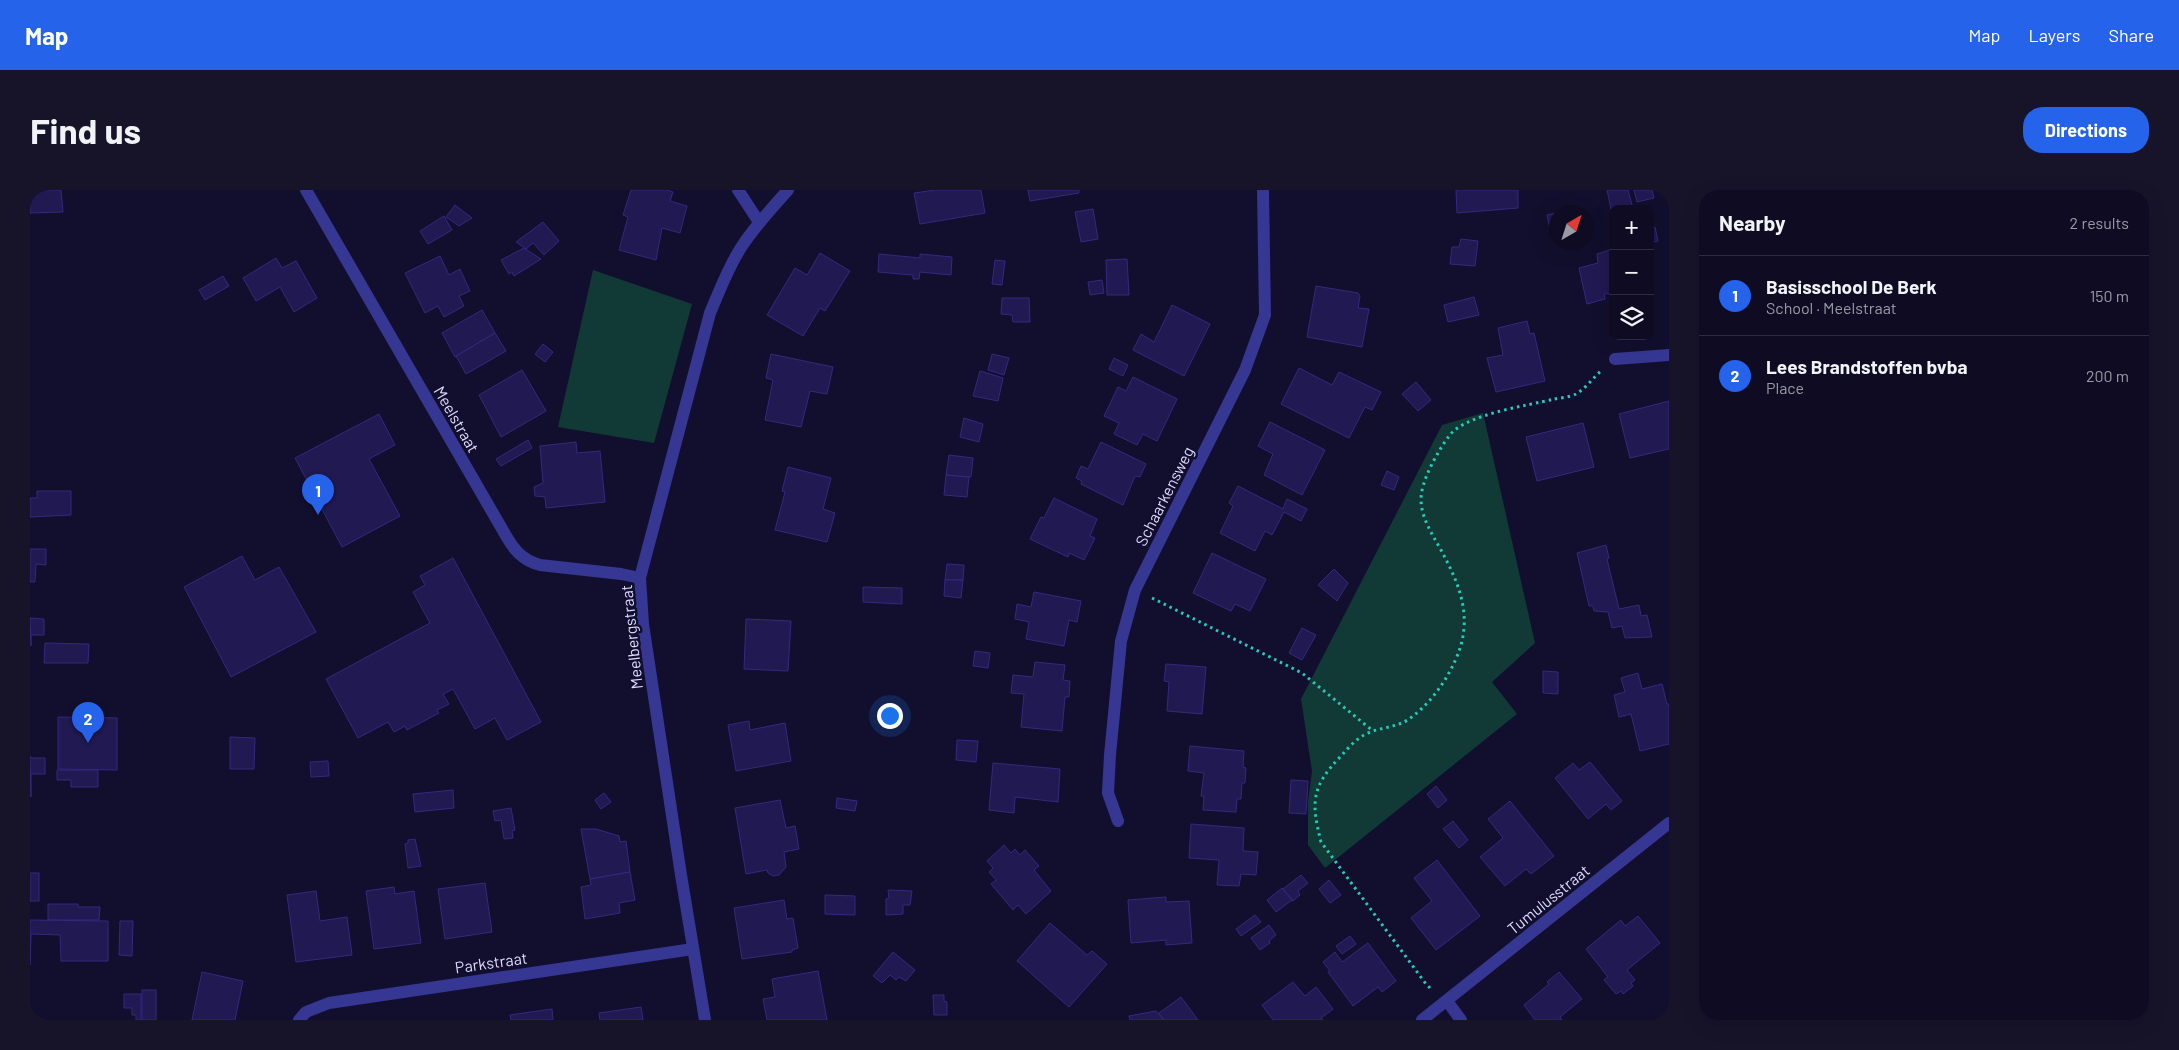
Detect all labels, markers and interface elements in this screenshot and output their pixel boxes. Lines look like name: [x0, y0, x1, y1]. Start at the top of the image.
text: Map: [25, 21, 68, 50]
text: Map: [1968, 24, 2000, 46]
text: Layers: [2028, 24, 2081, 46]
text: Share: [2109, 24, 2154, 46]
button: Directions: [2023, 107, 2149, 153]
text: Find us: [30, 109, 141, 151]
north arrow: [1549, 205, 1594, 250]
map controls: [1609, 205, 1654, 340]
button: +: [1609, 205, 1654, 250]
text: Nearby: [1719, 210, 1785, 235]
text: 2 results: [2070, 213, 2129, 232]
button: −: [1609, 250, 1654, 295]
text: Basisschool De Berk: [1766, 275, 1937, 298]
text: 1: [1732, 286, 1738, 305]
text: 150 m: [2090, 286, 2129, 305]
button: layers: [1609, 295, 1654, 340]
text: School · Meelstraat: [1766, 298, 1897, 317]
text: Lees Brandstoffen bvba: [1766, 355, 1968, 378]
text: 2: [1731, 366, 1739, 385]
text: 200 m: [2086, 366, 2129, 385]
text: Place: [1766, 378, 1804, 397]
street label: Meelstraat: [430, 382, 484, 456]
street label: Schaarkensweg: [1131, 443, 1197, 549]
pin: 1: [302, 474, 334, 515]
street label: Meelbergstraat: [616, 584, 646, 690]
pin: 2: [72, 702, 104, 743]
your location: [877, 703, 903, 729]
street label: Tumulusstraat: [1503, 860, 1593, 938]
street label: Parkstraat: [454, 948, 528, 976]

